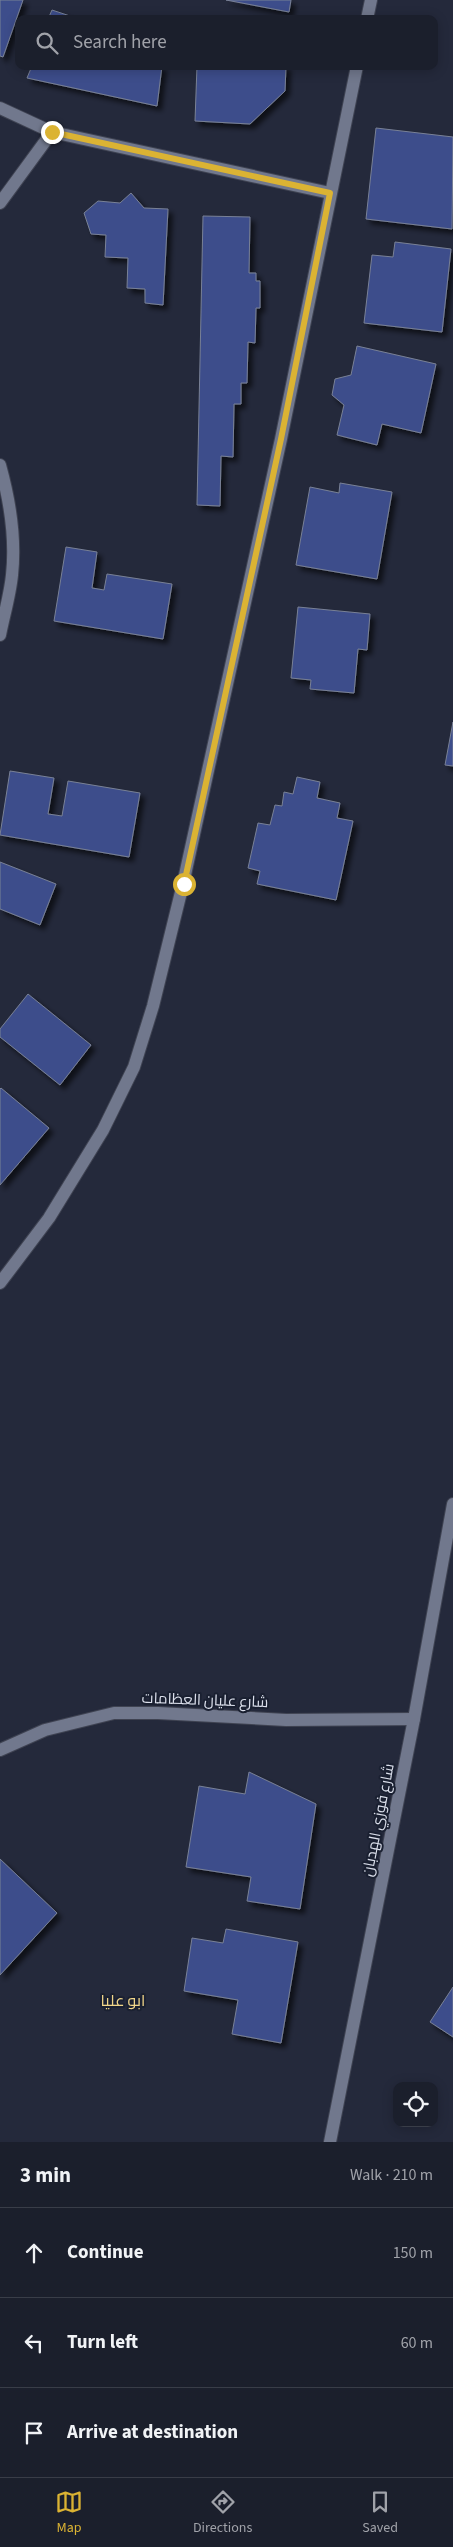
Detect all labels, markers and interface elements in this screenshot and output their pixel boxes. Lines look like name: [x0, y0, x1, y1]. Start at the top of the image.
search box: [15, 15, 438, 70]
icon: search: [33, 29, 61, 57]
text: Search here: [73, 29, 167, 56]
route end: [41, 121, 64, 144]
route start: [173, 873, 196, 896]
street label: شارع عليان العظامات: [141, 1688, 269, 1713]
street label: شارع فوزي الهدبان: [357, 1762, 401, 1879]
district label: ابو عليا: [101, 1990, 145, 2012]
map controls: [393, 2082, 438, 2127]
button: locate: [393, 2082, 438, 2127]
text: 3 min: [20, 2160, 71, 2190]
text: Walk · 210 m: [350, 2164, 433, 2186]
icon: ahead: [20, 2239, 48, 2267]
text: Continue: [67, 2239, 144, 2266]
text: 150 m: [393, 2242, 433, 2264]
icon: left: [20, 2329, 48, 2357]
text: Turn left: [67, 2329, 138, 2356]
text: 60 m: [401, 2332, 433, 2354]
icon: arrive: [20, 2419, 48, 2447]
text: Arrive at destination: [67, 2419, 238, 2446]
tab: Map: [55, 2488, 83, 2538]
tab: Directions: [193, 2488, 252, 2538]
tab: Saved: [362, 2488, 398, 2538]

